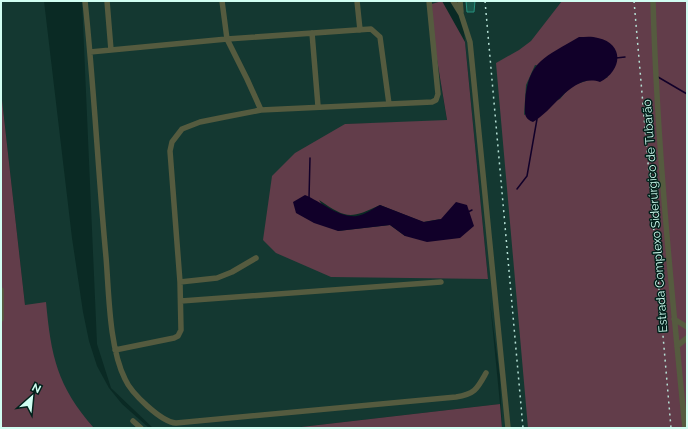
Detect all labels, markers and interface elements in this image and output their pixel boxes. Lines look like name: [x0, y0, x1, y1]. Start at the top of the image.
street label: Estrada Complexo Siderúrgico de Tubarão: [640, 99, 670, 333]
north arrow: [12, 377, 52, 417]
text: N: [30, 381, 43, 396]

